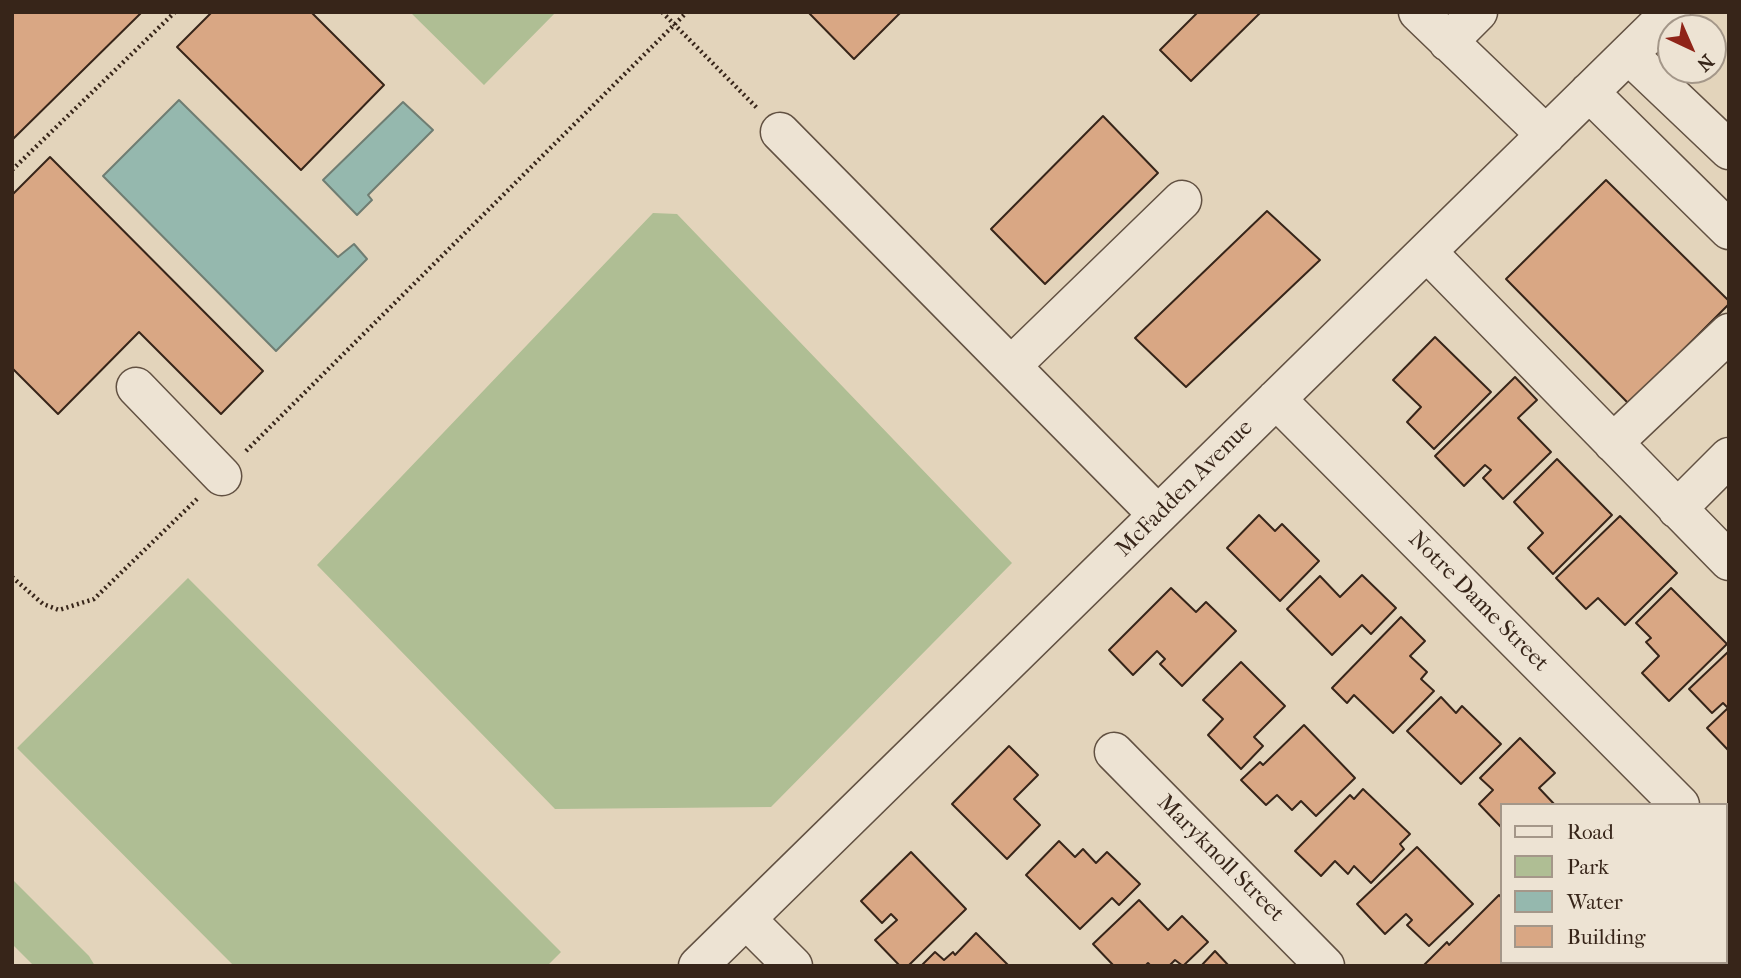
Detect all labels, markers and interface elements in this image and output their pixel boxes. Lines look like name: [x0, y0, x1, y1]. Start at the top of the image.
north arrow: [1657, 14, 1727, 84]
text: N: [1692, 50, 1718, 76]
street label: McFadden Avenue: [1111, 415, 1259, 563]
street label: Notre Dame Street: [1402, 526, 1554, 678]
street label: Maryknoll Street: [1151, 790, 1289, 928]
legend: [1500, 803, 1727, 964]
text: Road: [1567, 820, 1614, 844]
text: Park: [1567, 855, 1609, 879]
text: Water: [1567, 890, 1623, 914]
text: Building: [1567, 925, 1645, 949]

